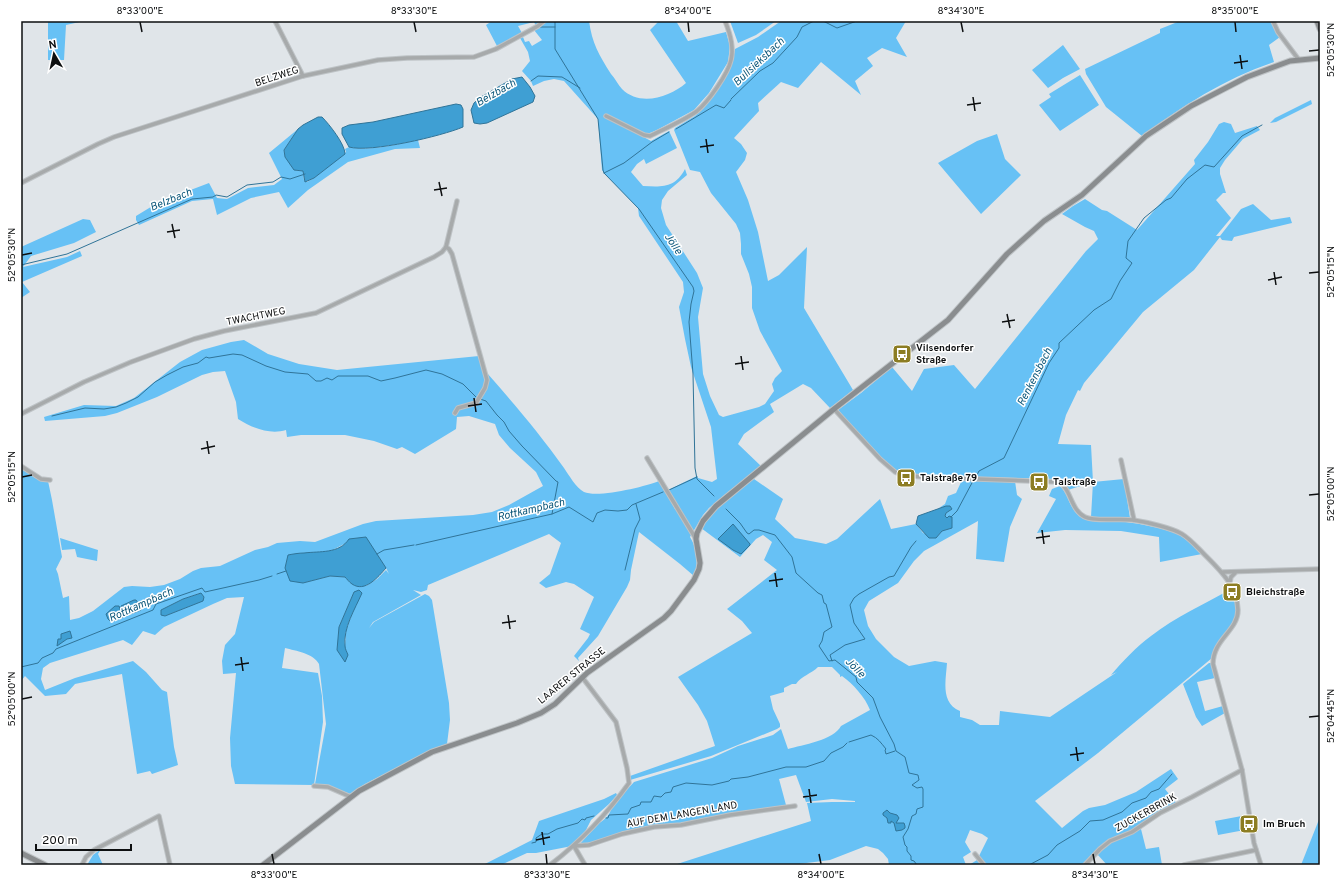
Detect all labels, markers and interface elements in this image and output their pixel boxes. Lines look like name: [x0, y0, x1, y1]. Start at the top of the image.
text: 8°33'00"E: [116, 5, 164, 18]
text: 8°33'30"E: [391, 5, 437, 18]
text: 8°34'00"E: [664, 5, 712, 18]
text: 8°34'30"E: [938, 5, 984, 18]
text: 8°35'00"E: [1211, 5, 1259, 18]
text: 52°05'30"N: [1325, 23, 1338, 77]
north arrow: [34, 34, 74, 74]
water label: Bullsieksbach: [730, 35, 788, 89]
text: N: [48, 38, 58, 53]
street label: BELZWEG: [253, 64, 301, 90]
water label: Belzbach: [474, 76, 518, 110]
water label: Belzbach: [148, 185, 194, 215]
text: 52°05'30"N: [6, 228, 19, 282]
water label: Jölle: [661, 231, 685, 258]
text: 52°05'15"N: [1325, 246, 1338, 298]
street label: TWACHTWEG: [225, 305, 287, 329]
place label: Vilsendorfer Straße: [916, 342, 975, 367]
bus stop icon: Vilsendorfer Straße: [891, 343, 913, 365]
water label: Renkensbach: [1014, 346, 1056, 408]
text: 52°05'15"N: [6, 451, 19, 503]
text: 52°05'00"N: [1325, 466, 1338, 522]
bus stop icon: Talstraße 79: [895, 467, 917, 489]
bus stop icon: Talstraße: [1028, 471, 1050, 493]
place label: Talstraße 79: [920, 472, 977, 485]
place label: Talstraße: [1053, 476, 1096, 489]
water label: Rottkampbach: [496, 495, 566, 525]
bus stop icon: Bleichstraße: [1221, 581, 1243, 603]
water label: Rottkampbach: [107, 585, 175, 625]
place label: Bleichstraße: [1246, 586, 1305, 599]
street label: LAARER STRASSE: [536, 645, 608, 707]
water label: Jölle: [842, 655, 868, 681]
text: 52°05'00"N: [6, 671, 19, 727]
text: 52°04'45"N: [1325, 689, 1338, 743]
street label: ZUCKERBRINK: [1113, 791, 1179, 835]
street label: AUF DEM LANGEN LAND: [626, 799, 739, 831]
bus stop icon: Im Bruch: [1238, 813, 1260, 835]
place label: Im Bruch: [1263, 818, 1306, 831]
scale bar: [36, 826, 131, 852]
text: 200 m: [42, 833, 78, 849]
text: 8°33'00"E: [250, 869, 298, 882]
text: 8°33'30"E: [524, 869, 570, 882]
text: 8°34'00"E: [797, 869, 845, 882]
text: 8°34'30"E: [1072, 869, 1118, 882]

